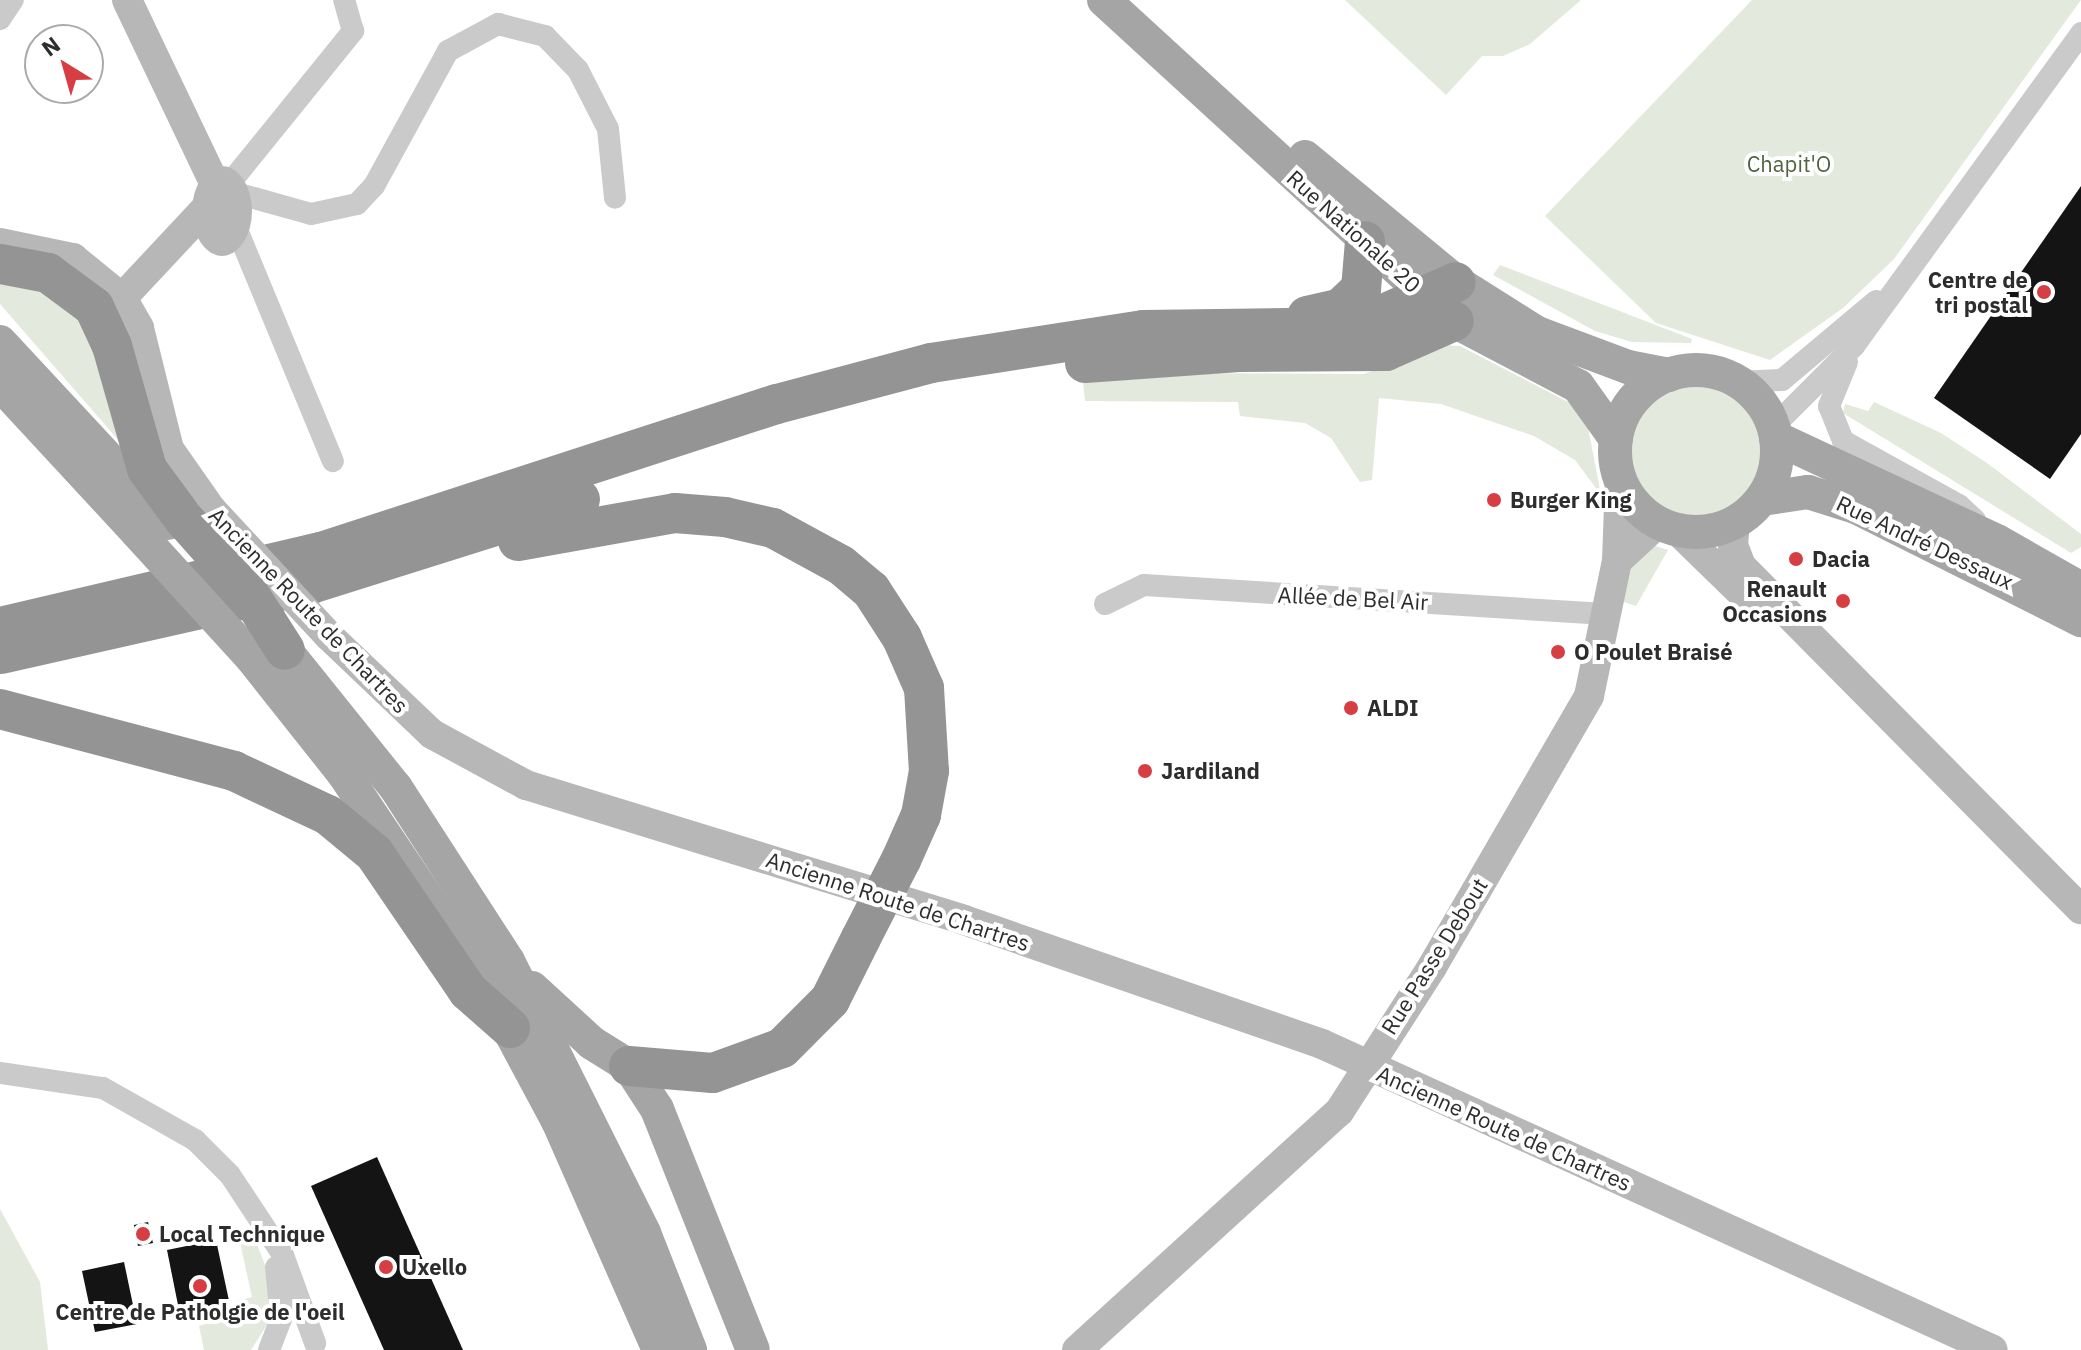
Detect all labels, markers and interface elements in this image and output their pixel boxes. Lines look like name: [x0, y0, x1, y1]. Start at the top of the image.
north arrow: [24, 24, 104, 104]
text: N: [35, 30, 66, 62]
park label: Chapit'O: [1747, 151, 1831, 177]
street label: Rue Nationale 20: [1282, 164, 1426, 298]
place label: Centre de tri postal: [1928, 266, 2028, 318]
marker: Centre de tri postal: [2035, 283, 2053, 301]
place label: Burger King: [1510, 487, 1632, 513]
street label: Rue André Dessaux: [1832, 489, 2018, 595]
marker: Burger King: [1485, 491, 1503, 509]
street label: Ancienne Route de Chartres: [204, 502, 414, 718]
place label: Dacia: [1812, 546, 1870, 572]
marker: Dacia: [1787, 550, 1805, 568]
place label: Renault Occasions: [1722, 575, 1827, 626]
street label: Allée de Bel Air: [1277, 581, 1429, 615]
marker: Renault Occasions: [1834, 592, 1852, 610]
place label: O Poulet Braisé: [1574, 639, 1733, 665]
marker: O Poulet Braisé: [1549, 643, 1567, 661]
place label: ALDI: [1367, 695, 1419, 721]
marker: ALDI: [1342, 699, 1360, 717]
place label: Jardiland: [1161, 758, 1260, 784]
marker: Jardiland: [1136, 762, 1154, 780]
street label: Ancienne Route de Chartres: [763, 846, 1033, 956]
street label: Rue Passe Debout: [1375, 873, 1493, 1039]
street label: Ancienne Route de Chartres: [1373, 1060, 1635, 1196]
place label: Local Technique: [159, 1221, 325, 1247]
marker: Local Technique: [134, 1225, 152, 1243]
place label: Uxello: [402, 1254, 467, 1280]
marker: Uxello: [377, 1258, 395, 1276]
marker: Centre de Patholgie de l'oeil: [191, 1277, 209, 1295]
place label: Centre de Patholgie de l'oeil: [55, 1299, 345, 1325]

